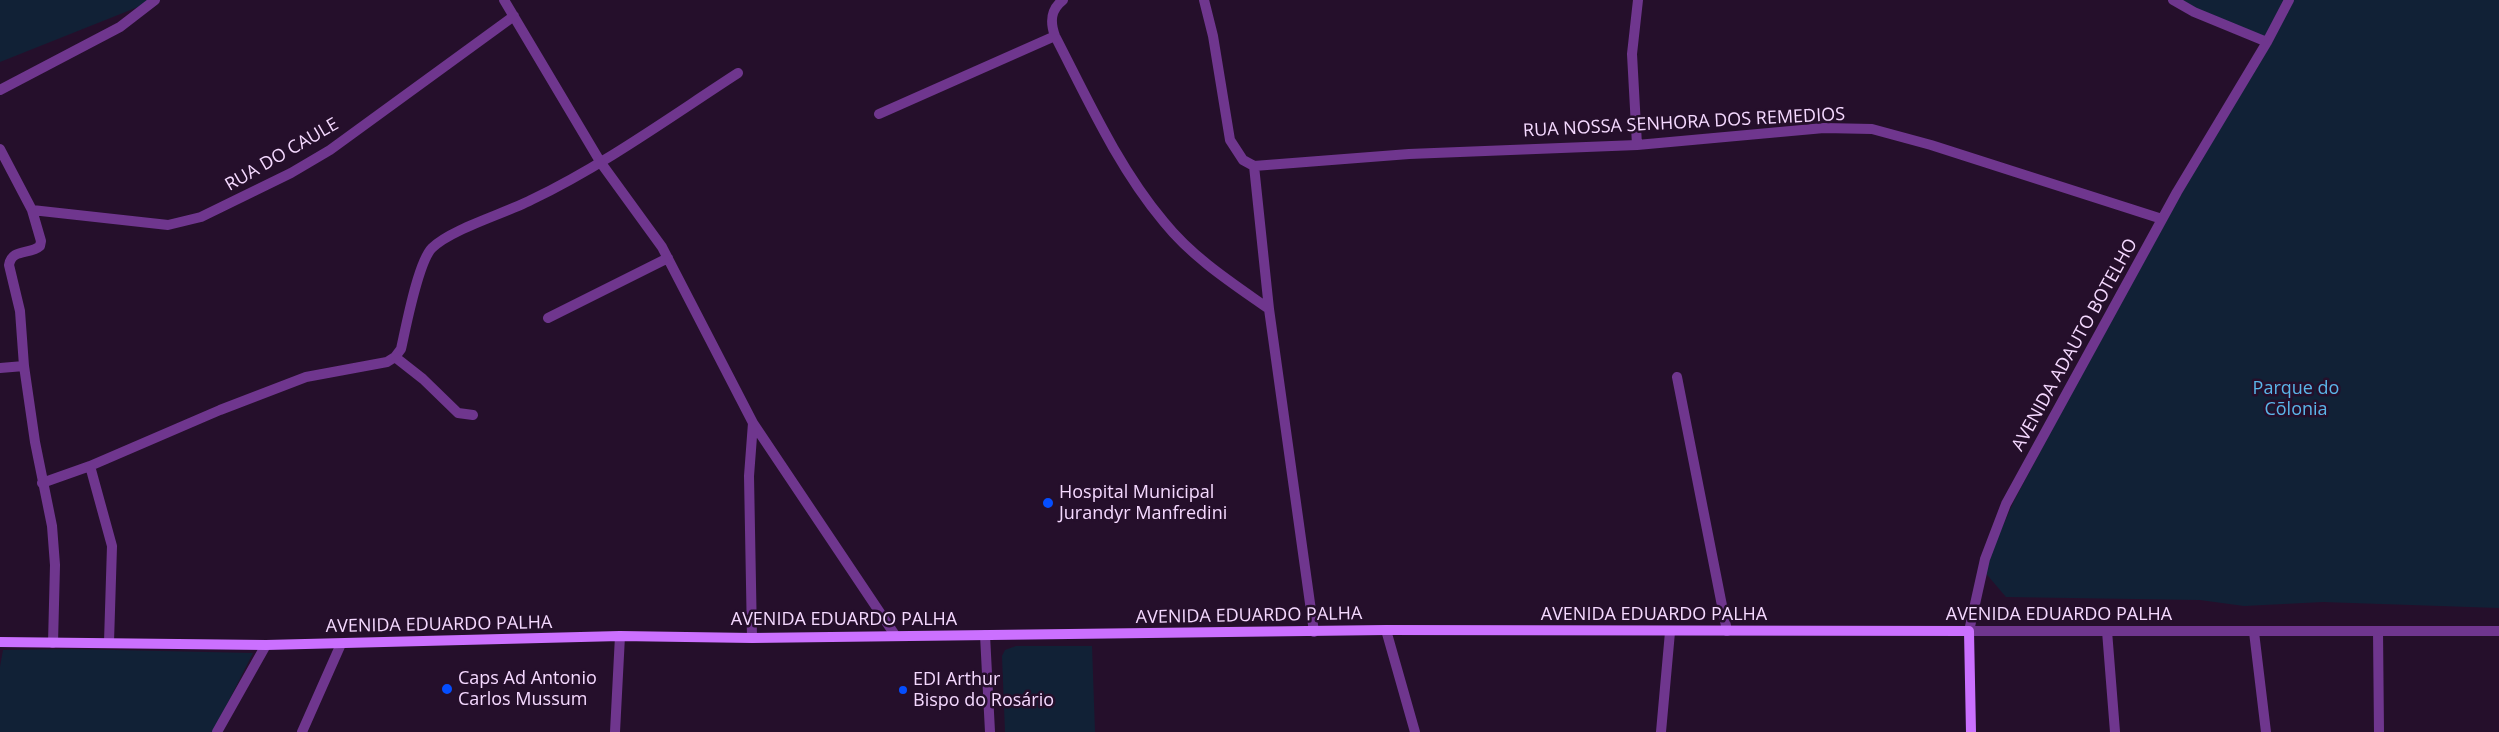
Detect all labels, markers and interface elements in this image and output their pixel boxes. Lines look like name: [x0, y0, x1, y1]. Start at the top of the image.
street label: RUA NOSSA SENHORA DOS REMEDIOS: [1522, 104, 1846, 142]
street label: RUA DO CAULE: [221, 114, 343, 196]
street label: AVENIDA ADAUTO BOTELHO: [2007, 235, 2143, 455]
park label: Parque do Cõlonia: [2253, 378, 2339, 420]
place label: Hospital Municipal Jurandyr Manfredini: [1059, 482, 1227, 524]
marker: Hospital Municipal Jurandyr Manfredini: [1041, 496, 1055, 510]
street label: AVENIDA EDUARDO PALHA: [1136, 603, 1362, 629]
street label: AVENIDA EDUARDO PALHA: [1541, 604, 1767, 626]
street label: AVENIDA EDUARDO PALHA: [1946, 604, 2172, 626]
street label: AVENIDA EDUARDO PALHA: [731, 609, 957, 631]
street label: AVENIDA EDUARDO PALHA: [326, 612, 552, 638]
place label: Caps Ad Antonio Carlos Mussum: [458, 668, 597, 711]
place label: EDI Arthur Bispo do Rosário: [913, 669, 1054, 712]
marker: Caps Ad Antonio Carlos Mussum: [440, 682, 454, 696]
marker: EDI Arthur Bispo do Rosário: [897, 684, 909, 696]

